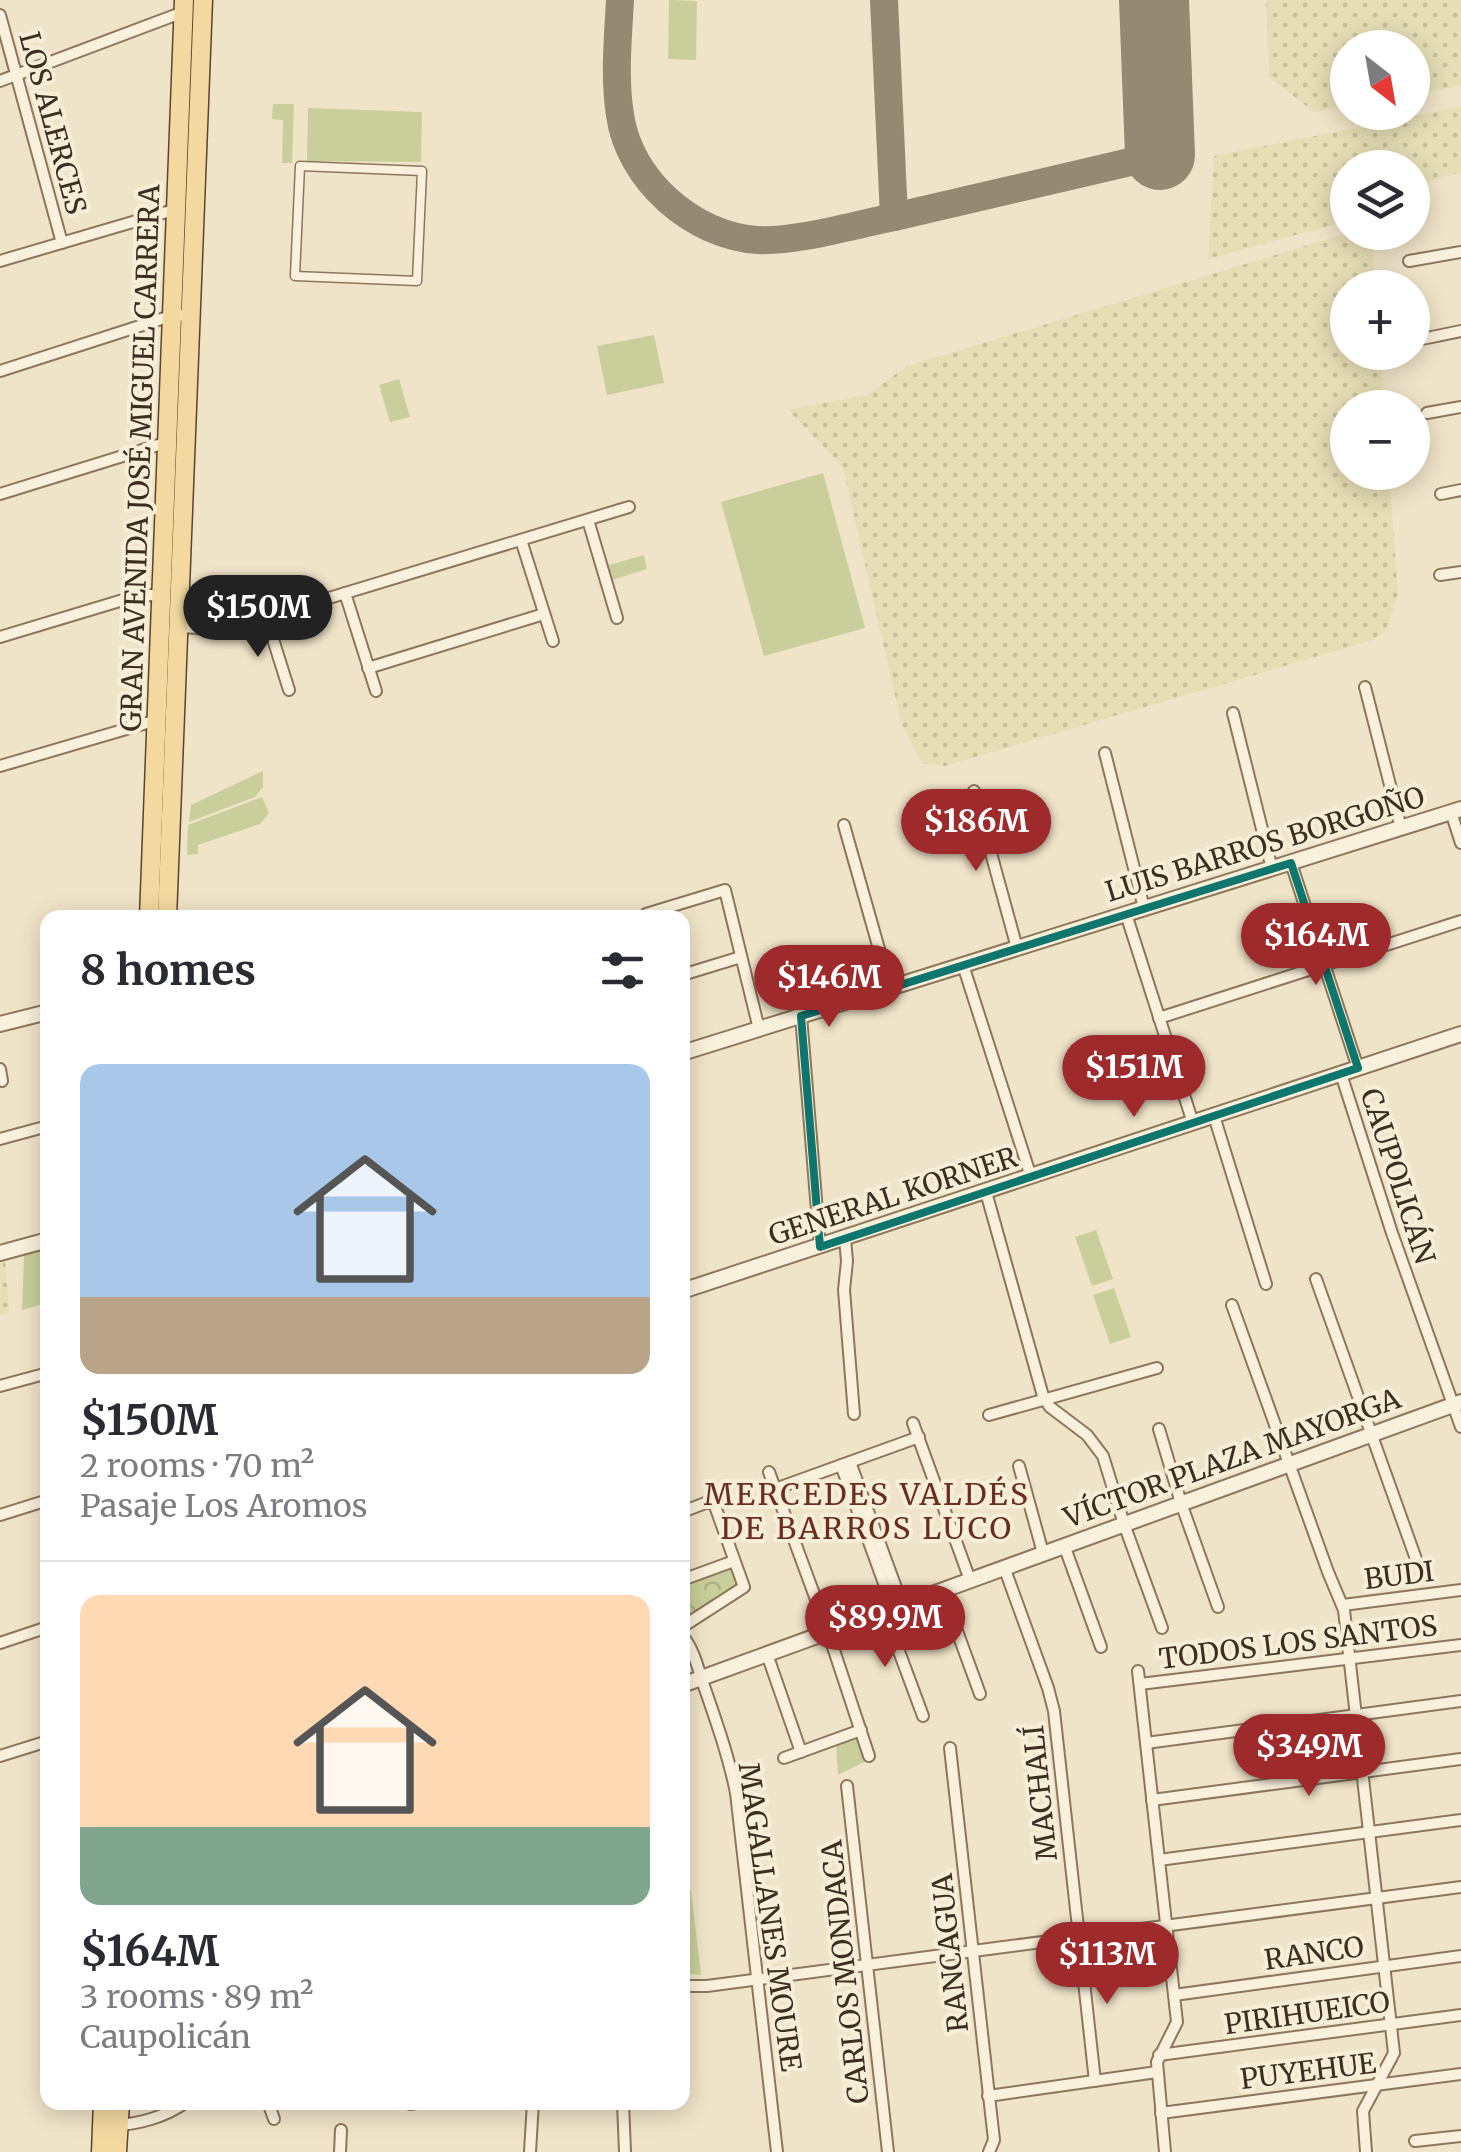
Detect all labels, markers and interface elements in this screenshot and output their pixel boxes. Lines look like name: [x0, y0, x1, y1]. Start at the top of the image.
street label: LOS ALERCES: [11, 28, 95, 218]
north arrow: [1330, 30, 1430, 130]
map controls: [1330, 30, 1430, 490]
button: layers: [1330, 150, 1430, 250]
street label: GRAN AVENIDA JOSÉ MIGUEL CARRERA: [112, 184, 168, 732]
button: +: [1330, 270, 1430, 370]
button: −: [1330, 390, 1430, 490]
pin: $150M: [188, 575, 328, 660]
text: $150M: [205, 587, 311, 627]
street label: LUIS BARROS BORGOÑO: [1101, 778, 1429, 910]
pin: $186M: [906, 789, 1046, 874]
text: $186M: [923, 801, 1029, 841]
pin: $164M: [1246, 903, 1386, 988]
text: $164M: [1263, 915, 1369, 955]
icon: filters: [595, 943, 650, 998]
text: 8 homes: [80, 944, 256, 996]
pin: $146M: [759, 945, 899, 1030]
text: $146M: [776, 957, 882, 997]
pin: $151M: [1064, 1035, 1204, 1120]
text: $151M: [1084, 1047, 1184, 1087]
street label: CAUPOLICÁN: [1353, 1084, 1443, 1269]
icon: home: [275, 1129, 455, 1309]
street label: GENERAL KORNER: [764, 1139, 1022, 1253]
street label: VÍCTOR PLAZA MAYORGA: [1058, 1380, 1405, 1536]
text: $150M: [80, 1394, 218, 1446]
text: 2 rooms · 70 m²: [80, 1446, 314, 1486]
district label: MERCEDES VALDÉS DE BARROS LUCO: [704, 1475, 1030, 1547]
text: Pasaje Los Aromos: [80, 1486, 368, 1526]
street label: BUDI: [1362, 1553, 1436, 1597]
pin: $89.9M: [804, 1585, 966, 1670]
text: $89.9M: [827, 1597, 943, 1637]
street label: TODOS LOS SANTOS: [1157, 1607, 1439, 1677]
icon: home: [275, 1660, 455, 1840]
pin: $349M: [1239, 1714, 1379, 1799]
street label: MACHALÍ: [1015, 1724, 1065, 1862]
text: $349M: [1255, 1726, 1363, 1766]
street label: MAGALLANES MOURE: [731, 1760, 810, 2074]
street label: CARLOS MONDACA: [813, 1838, 877, 2105]
street label: RANCAGUA: [924, 1872, 976, 2034]
pin: $113M: [1037, 1922, 1177, 2007]
text: $164M: [80, 1925, 219, 1977]
street label: RANCO: [1262, 1928, 1366, 1978]
text: $113M: [1058, 1934, 1156, 1974]
text: 3 rooms · 89 m²: [80, 1977, 313, 2017]
street label: PIRIHUEICO: [1222, 1984, 1392, 2042]
text: Caupolicán: [80, 2017, 251, 2057]
street label: PUYEHUE: [1238, 2045, 1378, 2097]

